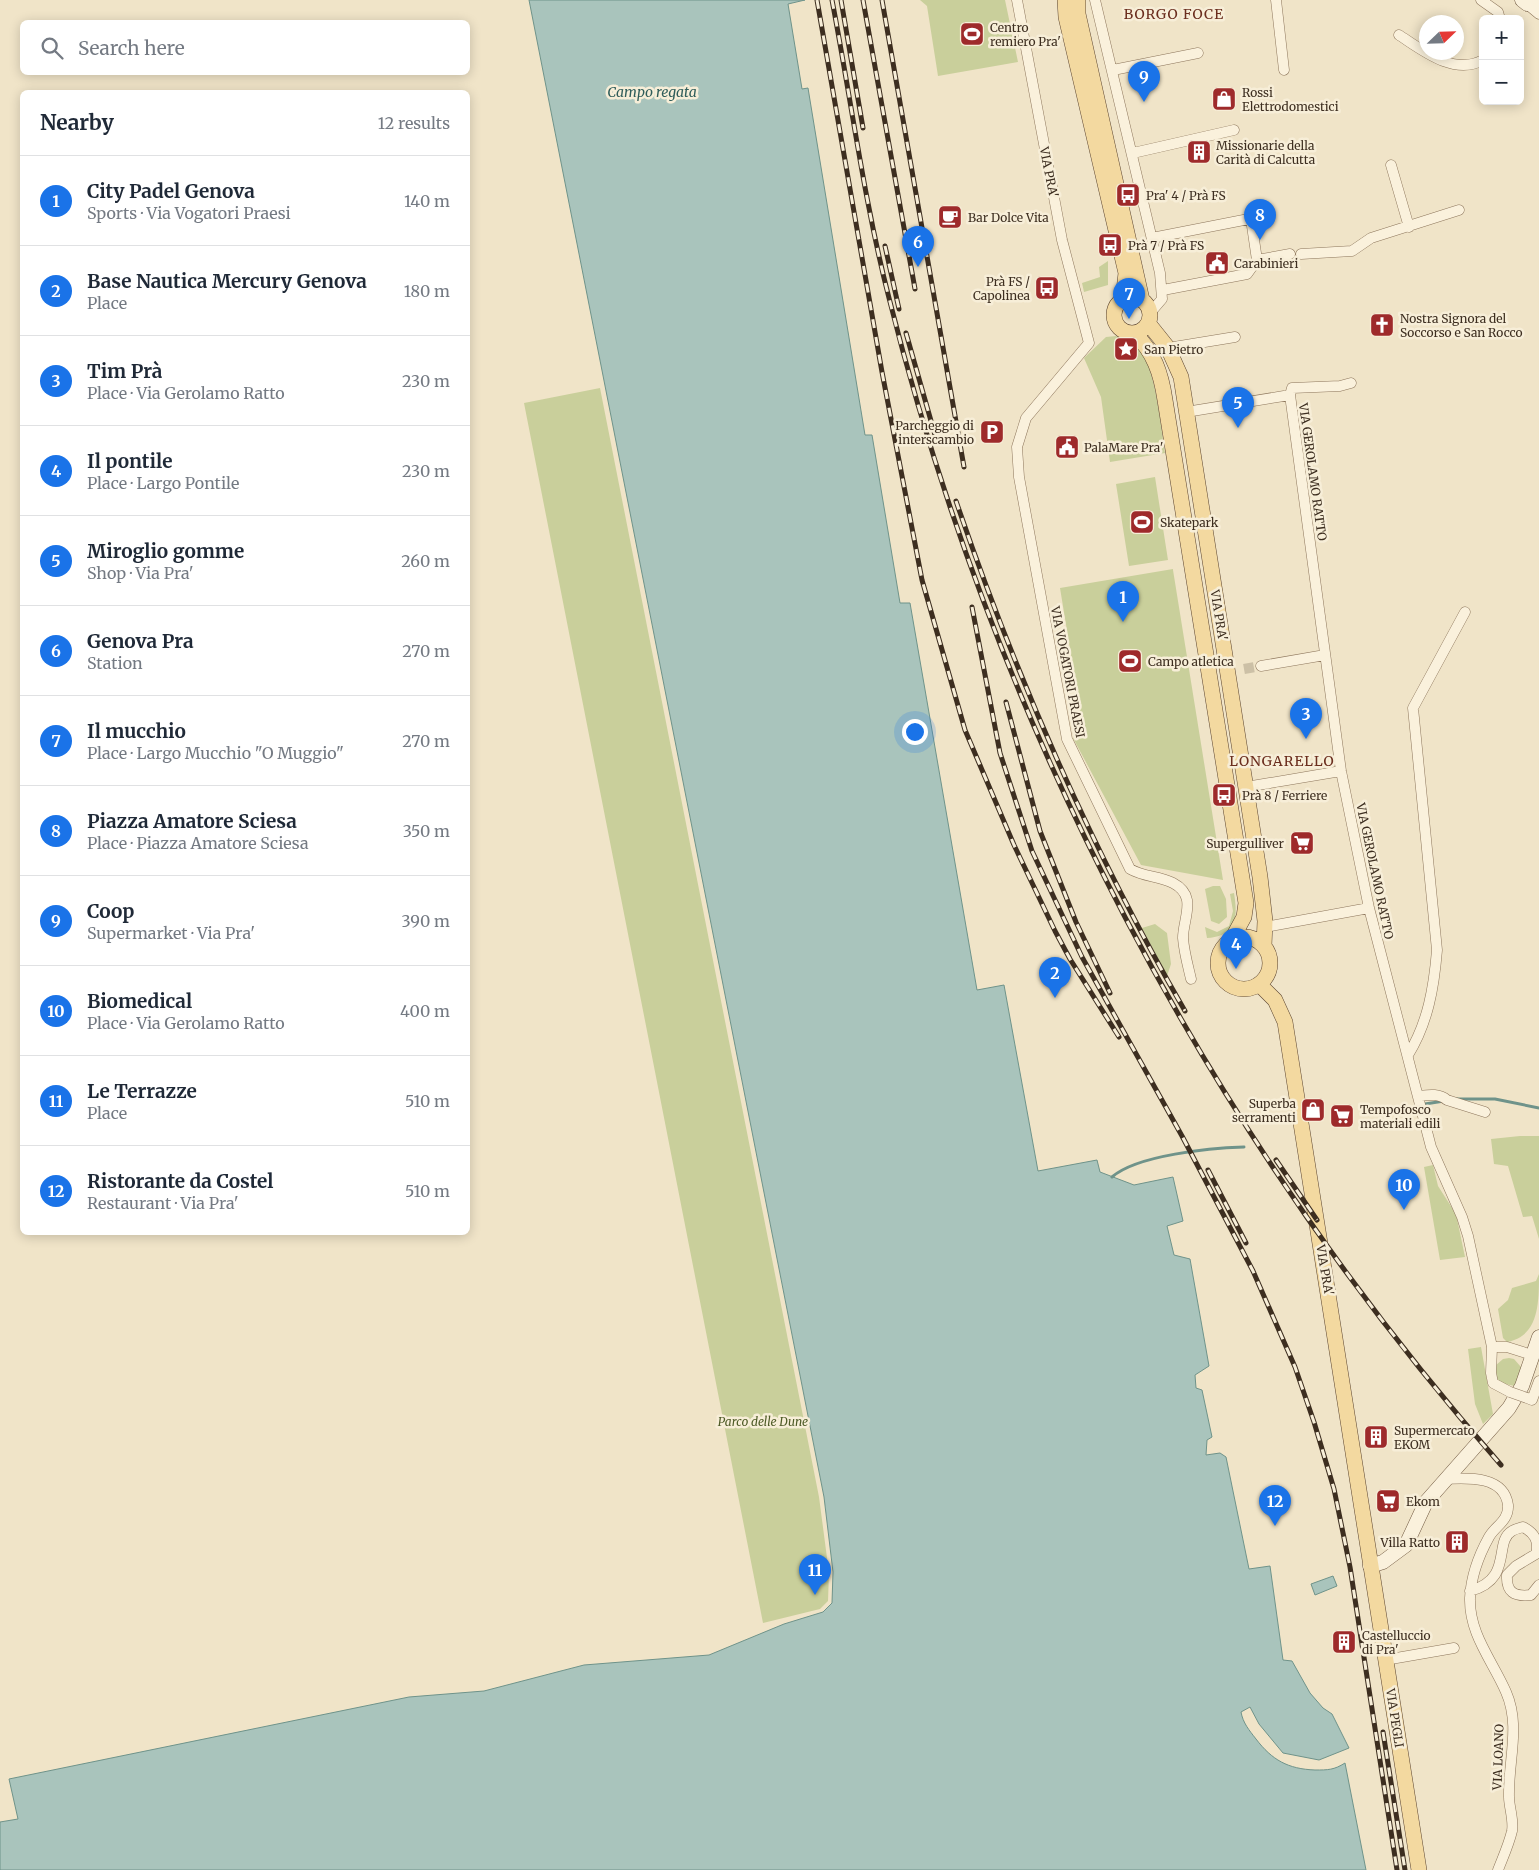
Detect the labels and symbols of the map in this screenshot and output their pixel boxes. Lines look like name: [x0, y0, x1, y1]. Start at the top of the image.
district label: BORGO FOCE: [1124, 5, 1224, 23]
north arrow: [1419, 15, 1464, 60]
place label: Centro remiero Pra': [990, 20, 1061, 49]
sports icon: Centro remiero Pra': [959, 21, 985, 47]
pin: 9: [1128, 61, 1160, 102]
water label: Campo regata: [607, 83, 697, 101]
place label: Rossi Elettrodomestici: [1242, 85, 1339, 114]
shop icon: Rossi Elettrodomestici: [1211, 86, 1237, 112]
place label: Missionarie della Carità di Calcutta: [1216, 138, 1316, 167]
building icon: Missionarie della Carità di Calcutta: [1186, 139, 1212, 165]
street label: VIA PRA': [1037, 145, 1061, 199]
bus stop icon: Pra' 4 / Prà FS: [1115, 182, 1141, 208]
place label: Pra' 4 / Prà FS: [1146, 188, 1226, 203]
pin: 8: [1244, 199, 1276, 240]
cafe icon: Bar Dolce Vita: [937, 204, 963, 230]
place label: Bar Dolce Vita: [968, 210, 1049, 225]
pin: 6: [902, 226, 934, 267]
bus stop icon: Prà 7 / Prà FS: [1097, 232, 1123, 258]
place label: Prà 7 / Prà FS: [1128, 238, 1204, 253]
public building icon: Carabinieri: [1204, 250, 1230, 276]
place label: Carabinieri: [1234, 256, 1298, 271]
place label: Prà FS / Capolinea: [973, 274, 1031, 303]
bus stop icon: Prà FS / Capolinea: [1034, 275, 1060, 301]
pin: 7: [1113, 278, 1145, 319]
place label: Nostra Signora del Soccorso e San Rocco: [1400, 311, 1523, 340]
church icon: Nostra Signora del Soccorso e San Rocco: [1369, 312, 1395, 338]
place icon: San Pietro: [1113, 336, 1139, 362]
place label: San Pietro: [1144, 342, 1203, 357]
pin: 5: [1222, 387, 1254, 428]
street label: VIA GEROLAMO RATTO: [1296, 401, 1330, 542]
place label: Parcheggio di interscambio: [895, 418, 974, 447]
parking icon: Parcheggio di interscambio: [979, 419, 1005, 445]
public building icon: PalaMare Pra': [1054, 434, 1080, 460]
place label: PalaMare Pra': [1084, 440, 1163, 455]
sports icon: Skatepark: [1129, 509, 1155, 535]
place label: Skatepark: [1160, 515, 1219, 530]
pin: 1: [1107, 581, 1139, 622]
street label: VIA PRA': [1207, 588, 1230, 641]
street label: VIA VOGATORI PRAESI: [1048, 604, 1088, 739]
sports icon: Campo atletica: [1117, 648, 1143, 674]
place label: Campo atletica: [1148, 654, 1234, 669]
pin: 3: [1290, 698, 1322, 739]
your location: [902, 719, 928, 745]
district label: LONGARELLO: [1229, 752, 1335, 770]
bus stop icon: Prà 8 / Ferriere: [1211, 782, 1237, 808]
place label: Prà 8 / Ferriere: [1242, 788, 1327, 803]
street label: VIA GEROLAMO RATTO: [1353, 800, 1397, 941]
supermarket icon: Supergulliver: [1289, 830, 1315, 856]
place label: Supergulliver: [1206, 836, 1285, 851]
pin: 4: [1220, 928, 1252, 969]
pin: 2: [1039, 957, 1071, 998]
place label: Superba serramenti: [1232, 1096, 1297, 1125]
shop icon: Superba serramenti: [1300, 1097, 1326, 1123]
place label: Tempofosco materiali edili: [1360, 1102, 1441, 1131]
supermarket icon: Tempofosco materiali edili: [1329, 1103, 1355, 1129]
pin: 10: [1388, 1169, 1420, 1210]
street label: VIA PRA': [1313, 1243, 1337, 1296]
park label: Parco delle Dune: [718, 1414, 808, 1429]
place label: Supermercato EKOM: [1394, 1423, 1475, 1452]
building icon: Supermercato EKOM: [1363, 1424, 1389, 1450]
pin: 12: [1259, 1485, 1291, 1526]
supermarket icon: Ekom: [1375, 1488, 1401, 1514]
place label: Ekom: [1406, 1494, 1440, 1509]
building icon: Villa Ratto: [1444, 1529, 1470, 1555]
place label: Villa Ratto: [1380, 1535, 1440, 1550]
pin: 11: [799, 1554, 831, 1595]
place label: Castelluccio di Pra': [1362, 1628, 1431, 1657]
building icon: Castelluccio di Pra': [1331, 1629, 1357, 1655]
street label: VIA PEGLI: [1383, 1686, 1407, 1749]
street label: VIA LOANO: [1489, 1723, 1507, 1791]

